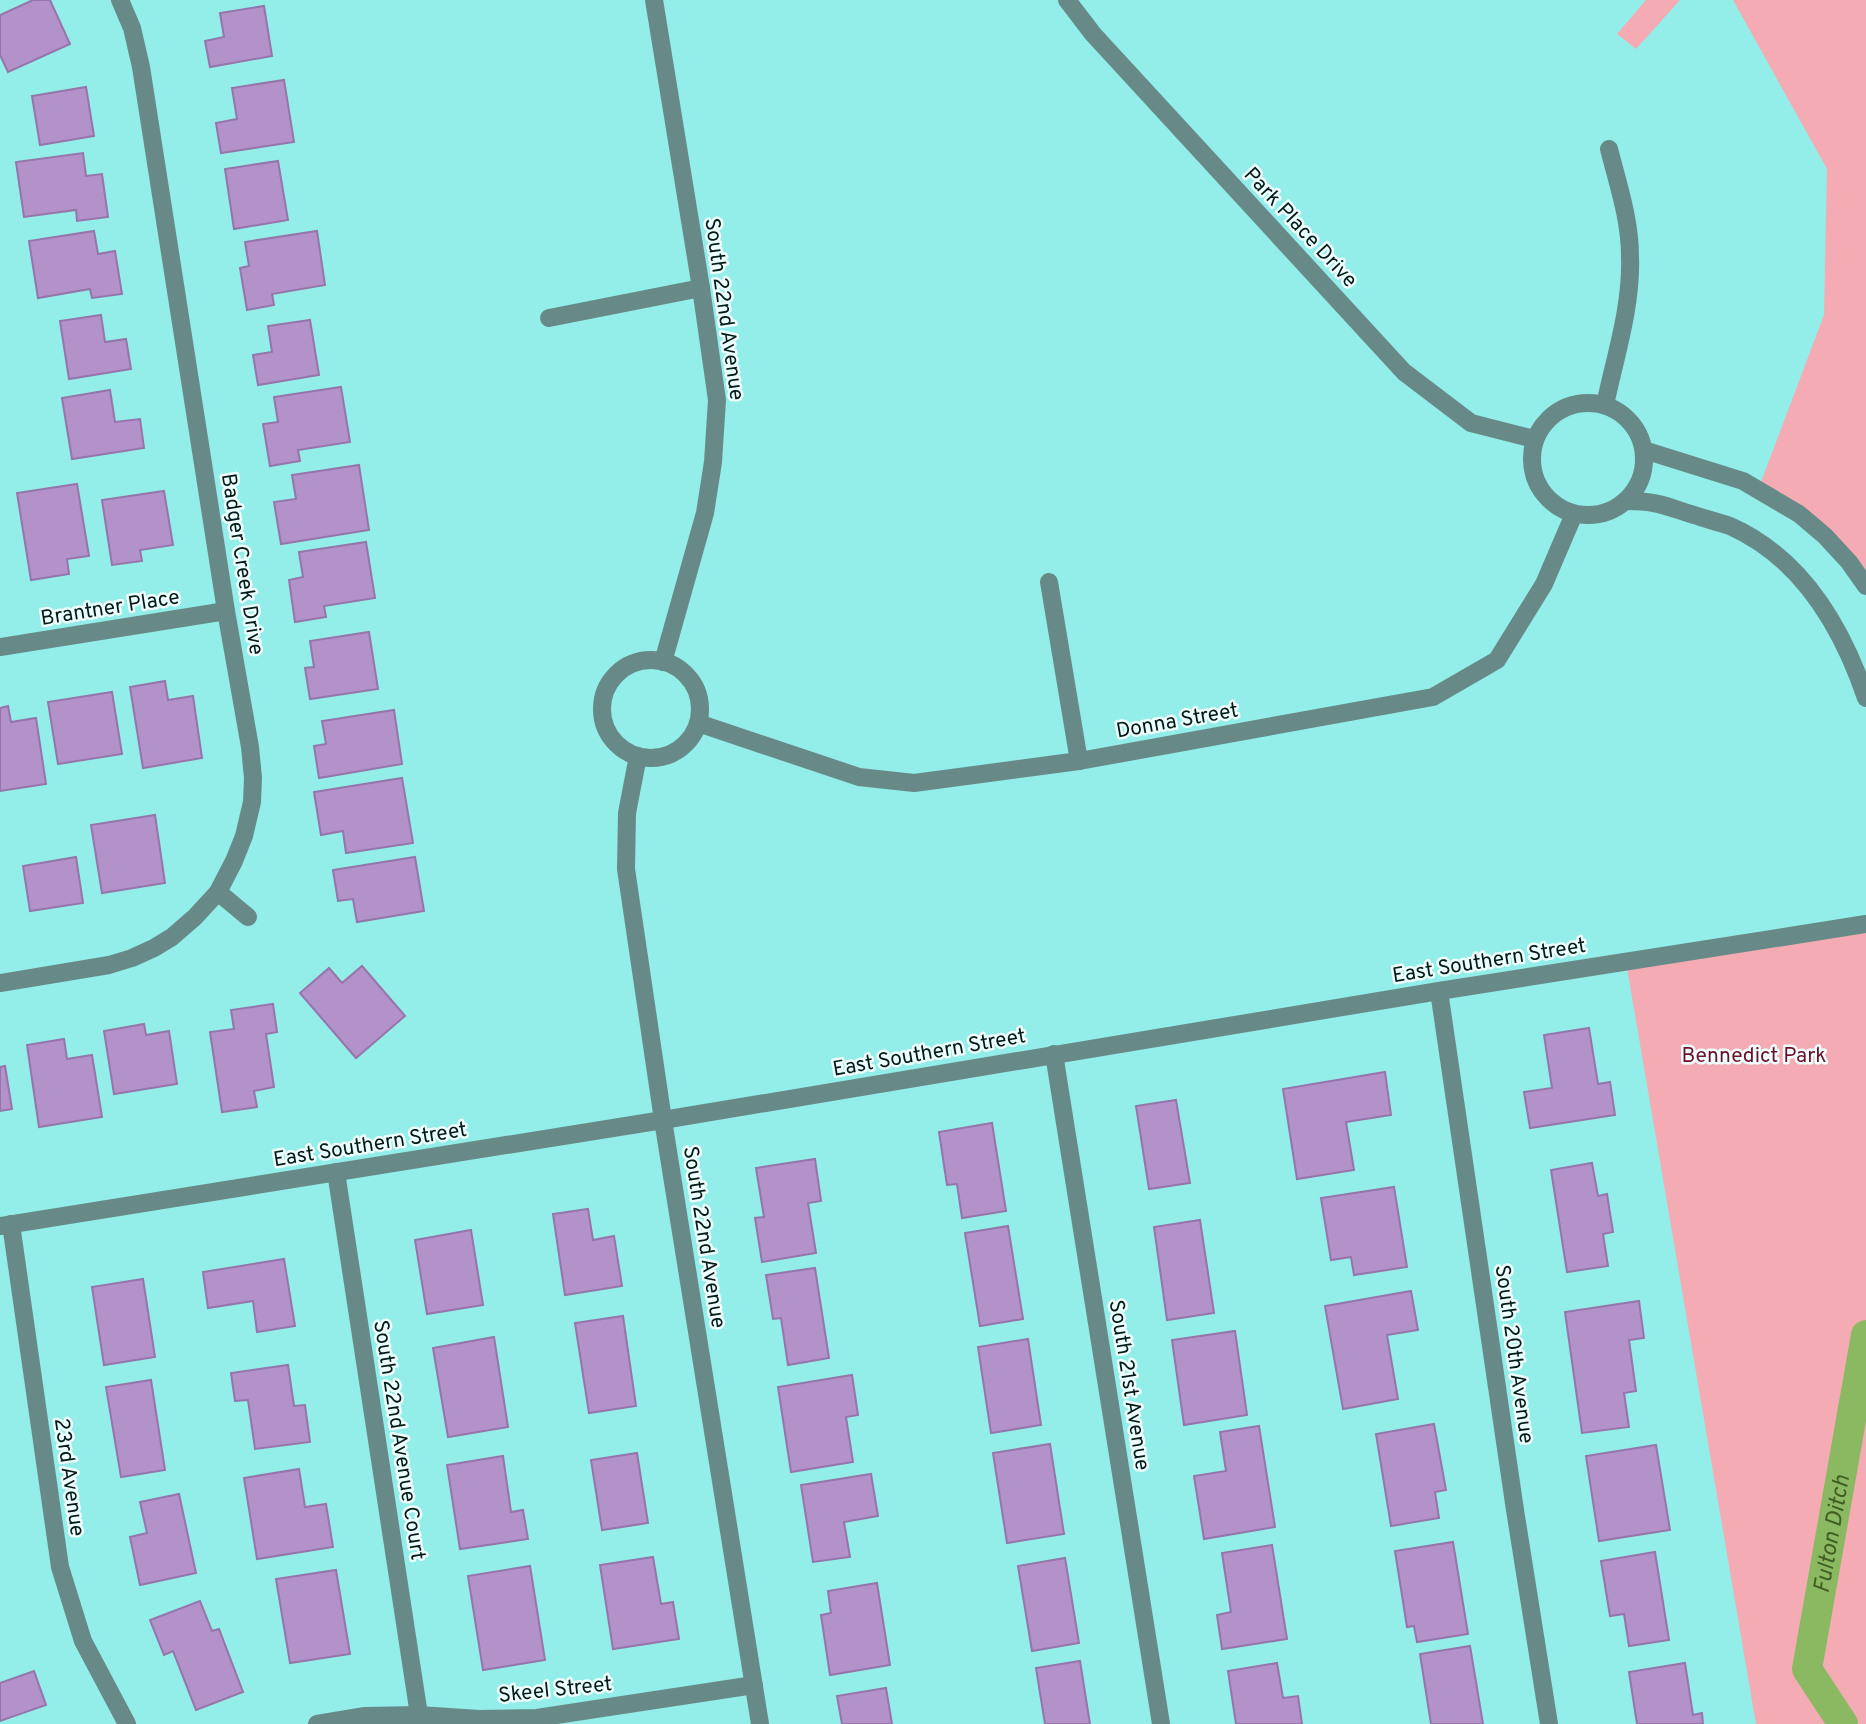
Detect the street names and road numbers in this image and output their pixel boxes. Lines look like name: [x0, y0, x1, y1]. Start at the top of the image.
street label: Park Place Drive: [1237, 162, 1363, 294]
street label: South 22nd Avenue: [697, 216, 750, 402]
street label: Badger Creek Drive: [214, 472, 269, 657]
street label: Brantner Place: [39, 584, 182, 633]
street label: Donna Street: [1114, 697, 1240, 745]
street label: East Southern Street: [1391, 933, 1588, 990]
street label: East Southern Street: [831, 1023, 1028, 1084]
street label: East Southern Street: [272, 1117, 469, 1174]
street label: South 22nd Avenue: [676, 1144, 731, 1330]
street label: South 20th Avenue: [1488, 1263, 1539, 1445]
street label: South 21st Avenue: [1102, 1298, 1155, 1472]
street label: South 22nd Avenue Court: [366, 1318, 431, 1562]
street label: 23rd Avenue: [47, 1416, 90, 1538]
street label: Skeel Street: [497, 1671, 613, 1710]

